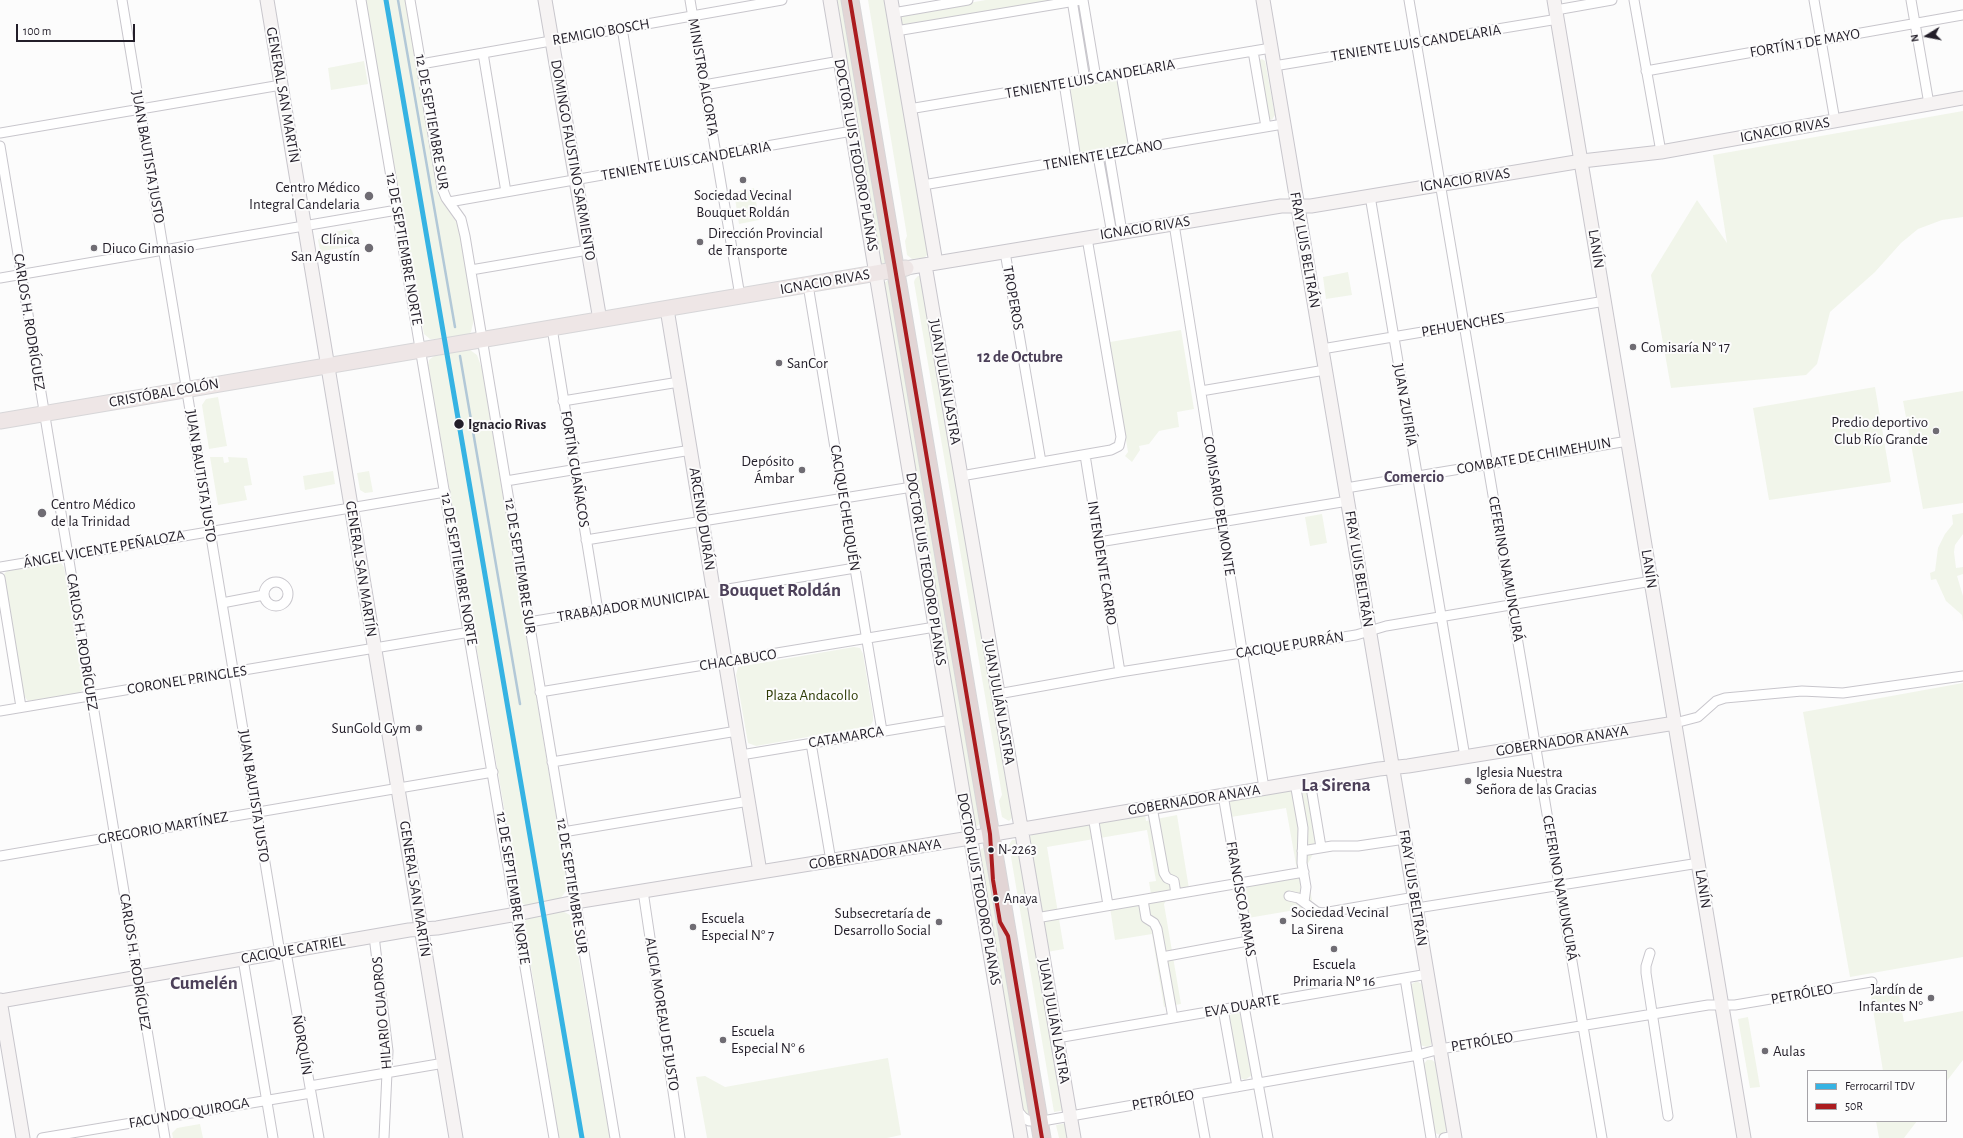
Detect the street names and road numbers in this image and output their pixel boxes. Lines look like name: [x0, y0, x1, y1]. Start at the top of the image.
street label: REMIGIO BOSCH: [551, 15, 651, 49]
street label: MINISTRO ALCORTA: [684, 17, 722, 137]
street label: TENIENTE LUIS CANDELARIA: [1330, 21, 1502, 65]
street label: FORTÍN 1 DE MAYO: [1748, 24, 1862, 62]
street label: GENERAL SAN MARTÍN: [262, 26, 304, 164]
street label: 12 DE SEPTIEMBRE SUR: [411, 53, 453, 191]
street label: TENIENTE LUIS CANDELARIA: [1004, 55, 1176, 103]
street label: DOCTOR LUIS TEODORO PLANAS: [830, 57, 882, 253]
street label: DOMINGO FAUSTINO SARMIENTO: [546, 58, 600, 262]
street label: JUAN BAUTISTA JUSTO: [127, 89, 169, 225]
street label: IGNACIO RIVAS: [1739, 113, 1831, 147]
street label: TENIENTE LEZCANO: [1042, 136, 1164, 174]
street label: TENIENTE LUIS CANDELARIA: [600, 137, 772, 185]
street label: IGNACIO RIVAS: [1419, 164, 1511, 196]
street label: 12 DE SEPTIEMBRE NORTE: [382, 171, 426, 327]
street label: FRAY LUIS BELTRÁN: [1286, 190, 1324, 310]
street label: IGNACIO RIVAS: [1099, 212, 1191, 244]
street label: LANÍN: [1584, 228, 1608, 270]
street label: CARLOS H. RODRÍGUEZ: [9, 252, 49, 392]
street label: TROPEROS: [999, 264, 1027, 332]
street label: IGNACIO RIVAS: [779, 265, 871, 299]
street label: PEHUENCHES: [1420, 309, 1506, 341]
street label: JUAN JULIÁN LASTRA: [925, 318, 965, 446]
street label: JUAN ZUFIRÍA: [1389, 362, 1421, 448]
street label: CRISTÓBAL COLÓN: [108, 374, 220, 412]
street label: JUAN BAUTISTA JUSTO: [182, 408, 220, 544]
street label: FORTÍN GUAÑACOS: [557, 409, 593, 529]
street label: COMBATE DE CHIMEHUIN: [1455, 434, 1613, 478]
street label: COMISARIO BELMONTE: [1199, 435, 1239, 577]
street label: CACIQUE CHEUQUÉN: [826, 444, 864, 572]
street label: ARCENIO DURÁN: [685, 466, 719, 572]
street label: DOCTOR LUIS TEODORO PLANAS: [902, 471, 950, 667]
street label: 12 DE SEPTIEMBRE NORTE: [437, 491, 481, 647]
street label: CEFERINO NAMUNCURÁ: [1484, 495, 1528, 643]
street label: 12 DE SEPTIEMBRE SUR: [500, 497, 540, 635]
street label: GENERAL SAN MARTÍN: [341, 500, 381, 638]
street label: INTENDENTE CARRO: [1083, 500, 1121, 626]
street label: FRAY LUIS BELTRÁN: [1341, 509, 1377, 629]
street label: ÁNGEL VICENTE PEÑALOZA: [22, 526, 186, 572]
street label: LANÍN: [1637, 548, 1661, 590]
street label: CARLOS H. RODRÍGUEZ: [62, 572, 102, 712]
street label: TRABAJADOR MUNICIPAL: [556, 584, 710, 626]
street label: CACIQUE PURRÁN: [1235, 628, 1345, 662]
street label: JUAN JULIÁN LASTRA: [979, 638, 1019, 766]
street label: CHACABUCO: [698, 645, 778, 675]
street label: CORONEL PRINGLES: [126, 662, 248, 698]
street label: CATAMARCA: [807, 722, 885, 752]
street label: GOBERNADOR ANAYA: [1495, 722, 1629, 760]
street label: JUAN BAUTISTA JUSTO: [235, 728, 273, 864]
street label: GOBERNADOR ANAYA: [1127, 781, 1261, 819]
street label: DOCTOR LUIS TEODORO PLANAS: [953, 791, 1005, 987]
street label: GREGORIO MARTÍNEZ: [96, 808, 230, 848]
street label: 12 DE SEPTIEMBRE NORTE: [492, 810, 534, 966]
street label: CEFERINO NAMUNCURÁ: [1538, 814, 1582, 962]
street label: 12 DE SEPTIEMBRE SUR: [552, 817, 592, 955]
street label: GENERAL SAN MARTÍN: [395, 820, 435, 958]
street label: FRAY LUIS BELTRÁN: [1395, 828, 1431, 948]
street label: GOBERNADOR ANAYA: [808, 835, 942, 873]
street label: FRANCISCO ARMAS: [1222, 840, 1260, 958]
street label: LANÍN: [1691, 868, 1715, 910]
street label: CARLOS H. RODRÍGUEZ: [115, 892, 155, 1032]
street label: CACIQUE CATRIEL: [240, 932, 346, 968]
street label: ALICIA MOREAU DE JUSTO: [641, 936, 683, 1092]
street label: HILARIO CUADROS: [368, 956, 396, 1070]
street label: JUAN JULIÁN LASTRA: [1034, 957, 1074, 1085]
street label: PETRÓLEO: [1769, 980, 1835, 1008]
street label: EVA DUARTE: [1203, 991, 1281, 1021]
street label: ÑORQUÍN: [288, 1013, 316, 1077]
street label: PETRÓLEO: [1450, 1028, 1514, 1056]
street label: PETRÓLEO: [1130, 1086, 1196, 1114]
street label: FACUNDO QUIROGA: [127, 1094, 251, 1132]

